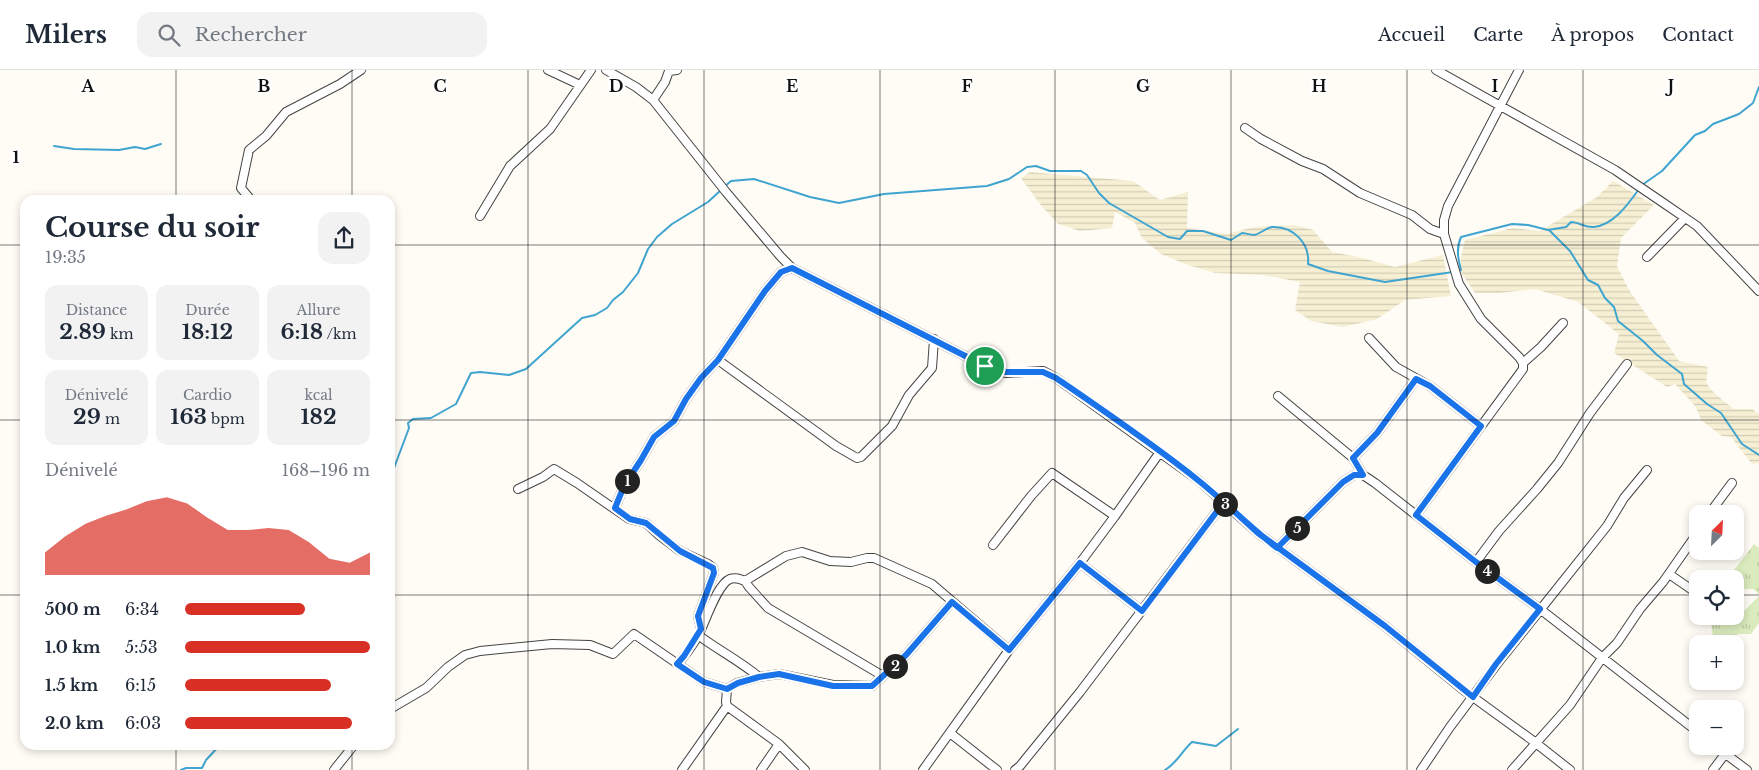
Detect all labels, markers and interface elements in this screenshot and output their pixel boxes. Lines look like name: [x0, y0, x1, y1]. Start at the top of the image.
search box: [137, 12, 487, 57]
text: Milers: [25, 20, 107, 49]
icon: search: [155, 21, 183, 49]
text: Rechercher: [195, 23, 307, 46]
text: Accueil: [1378, 24, 1445, 46]
text: Carte: [1473, 24, 1523, 46]
text: À propos: [1551, 24, 1634, 46]
text: Contact: [1662, 24, 1734, 46]
text: A: [81, 76, 96, 96]
text: B: [258, 76, 271, 96]
text: C: [433, 76, 447, 96]
text: D: [609, 76, 623, 96]
text: E: [786, 76, 798, 96]
text: F: [961, 76, 973, 96]
text: G: [1136, 76, 1150, 96]
text: H: [1311, 76, 1327, 96]
text: I: [1492, 76, 1499, 96]
text: J: [1665, 76, 1674, 96]
text: 1: [13, 147, 20, 167]
text: Course du soir: [45, 210, 260, 245]
button: share: [318, 212, 370, 264]
text: 19:35: [45, 247, 86, 267]
text: Distance: [66, 301, 127, 319]
text: Durée: [185, 301, 230, 319]
text: Allure: [297, 301, 340, 319]
text: 2.89: [59, 319, 106, 345]
text: 18:12: [182, 319, 233, 345]
text: 6:18: [280, 319, 323, 345]
text: km: [106, 325, 134, 343]
text: /km: [323, 325, 357, 343]
pin: [964, 345, 1006, 387]
icon: arrive: [971, 352, 999, 380]
text: Dénivelé: [65, 386, 128, 404]
text: Cardio: [183, 386, 232, 404]
text: kcal: [305, 386, 332, 404]
text: 29: [73, 404, 101, 430]
text: 163: [170, 404, 207, 430]
text: 182: [300, 404, 337, 430]
text: m: [101, 410, 120, 428]
text: bpm: [207, 410, 245, 428]
text: Dénivelé: [45, 460, 118, 480]
text: 168–196 m: [282, 460, 370, 480]
pin: 1: [614, 468, 640, 494]
text: 1: [624, 472, 631, 490]
pin: 3: [1212, 492, 1238, 516]
text: 3: [1221, 495, 1230, 513]
north arrow: [1689, 505, 1744, 560]
map controls: [1689, 505, 1744, 755]
pin: 5: [1284, 516, 1310, 540]
text: 5: [1293, 519, 1302, 537]
pin: 4: [1474, 558, 1500, 584]
text: 4: [1483, 562, 1492, 580]
button: locate: [1689, 570, 1744, 625]
text: 500 m: [45, 599, 101, 619]
text: 6:34: [125, 599, 159, 619]
button: +: [1689, 635, 1744, 690]
text: 1.0 km: [45, 637, 100, 657]
text: 5:53: [125, 637, 158, 657]
pin: 2: [882, 654, 908, 678]
text: 2: [891, 657, 900, 675]
text: 1.5 km: [45, 675, 98, 695]
text: 6:15: [125, 675, 156, 695]
button: −: [1689, 700, 1744, 755]
text: 2.0 km: [45, 713, 104, 733]
text: 6:03: [125, 713, 161, 733]

